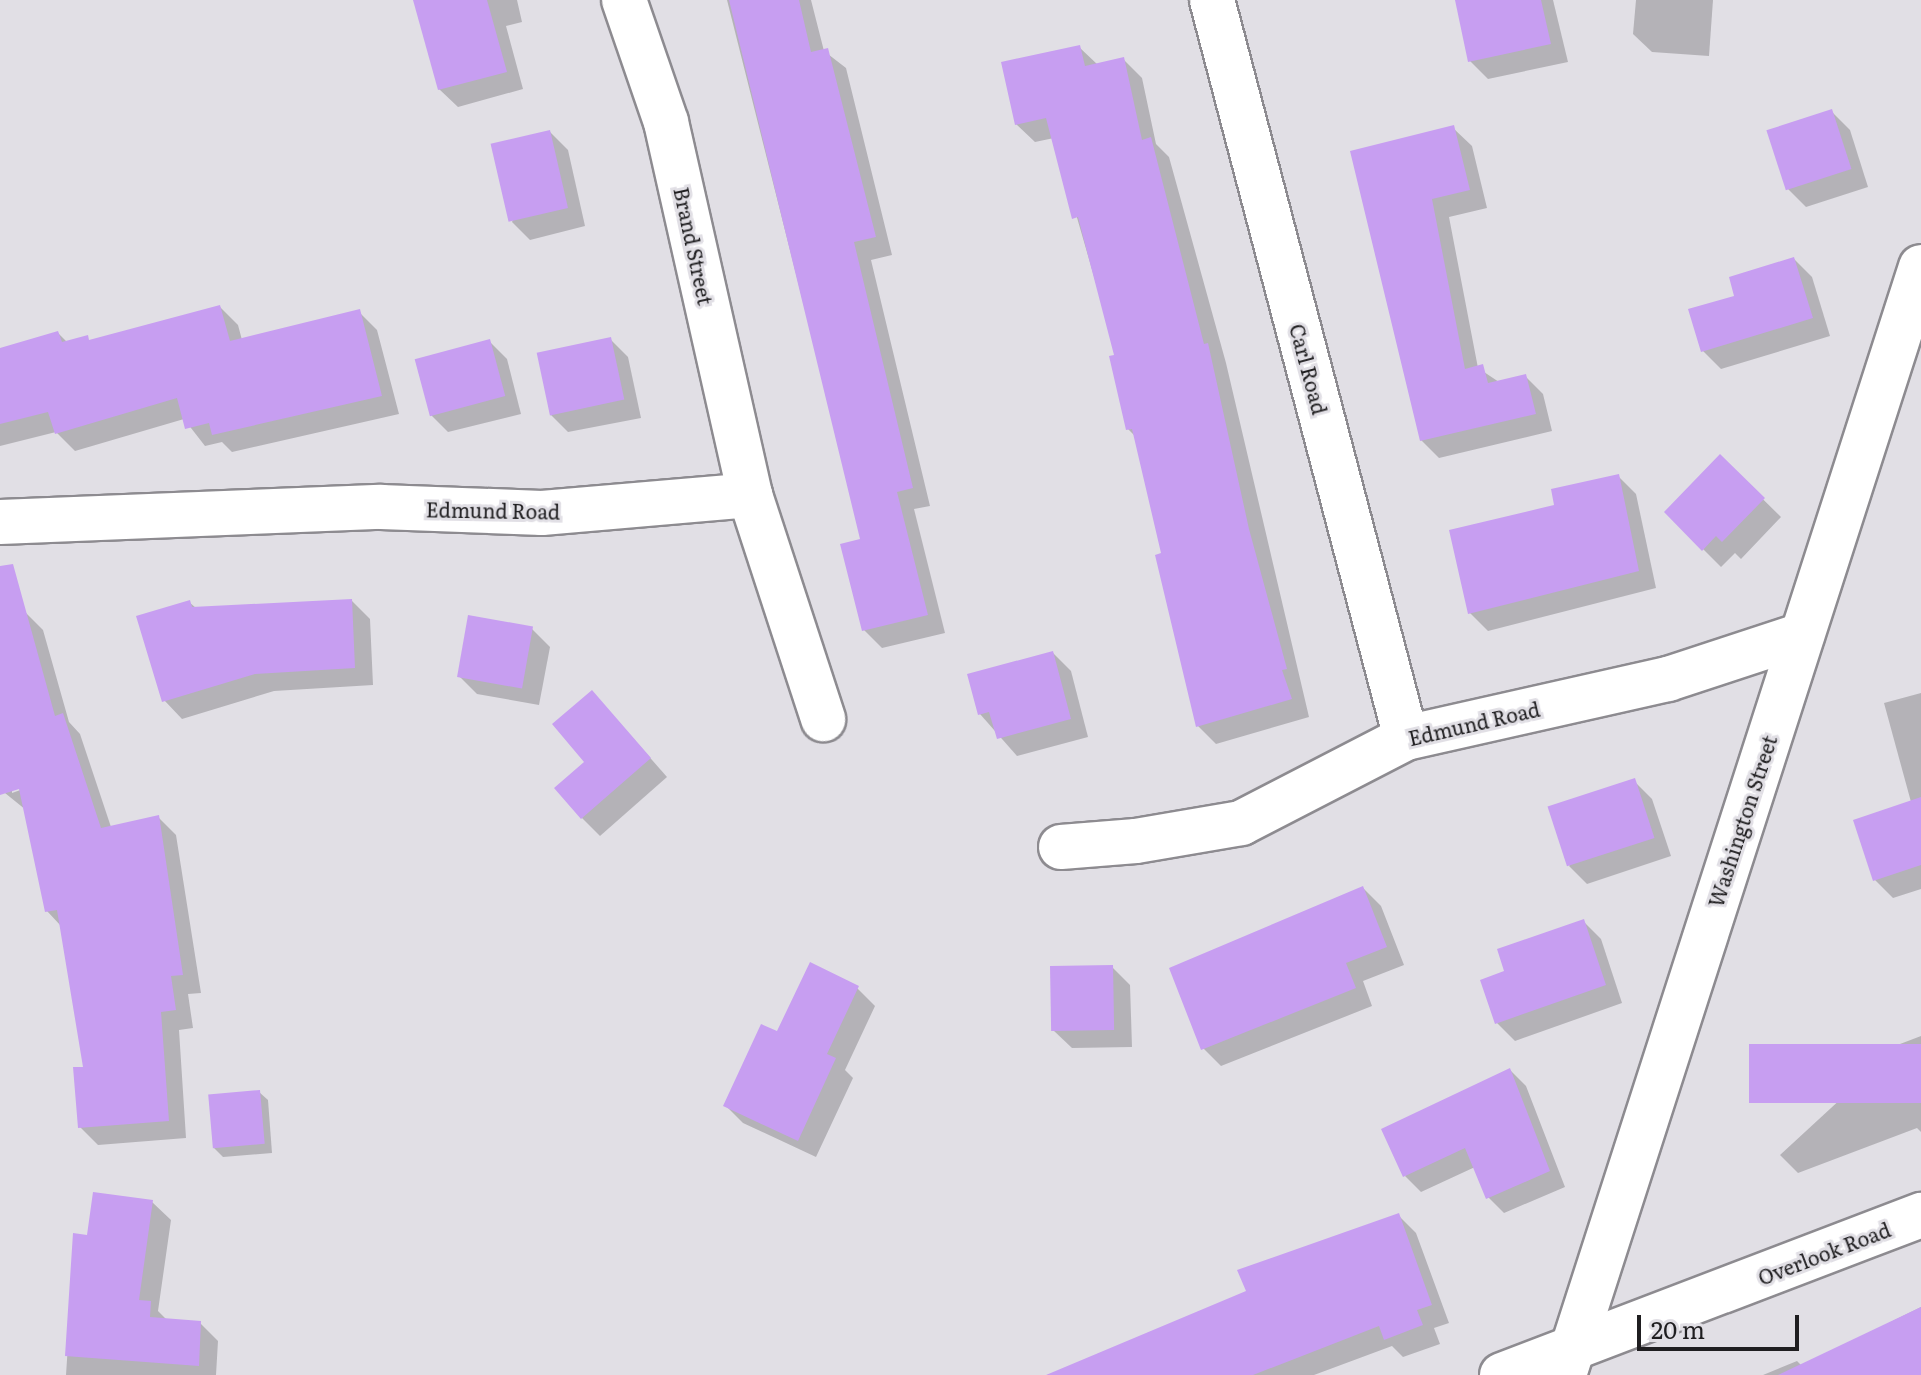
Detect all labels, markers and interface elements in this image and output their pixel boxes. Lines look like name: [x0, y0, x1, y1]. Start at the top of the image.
street label: Brand Street: [670, 185, 718, 307]
street label: Carl Road: [1285, 321, 1333, 417]
street label: Edmund Road: [426, 497, 560, 523]
street label: Edmund Road: [1406, 696, 1542, 750]
street label: Washington Street: [1703, 732, 1781, 910]
street label: Overlook Road: [1754, 1217, 1894, 1289]
scale bar: [1641, 1299, 1803, 1349]
text: 20 m: [1651, 1311, 1705, 1346]

